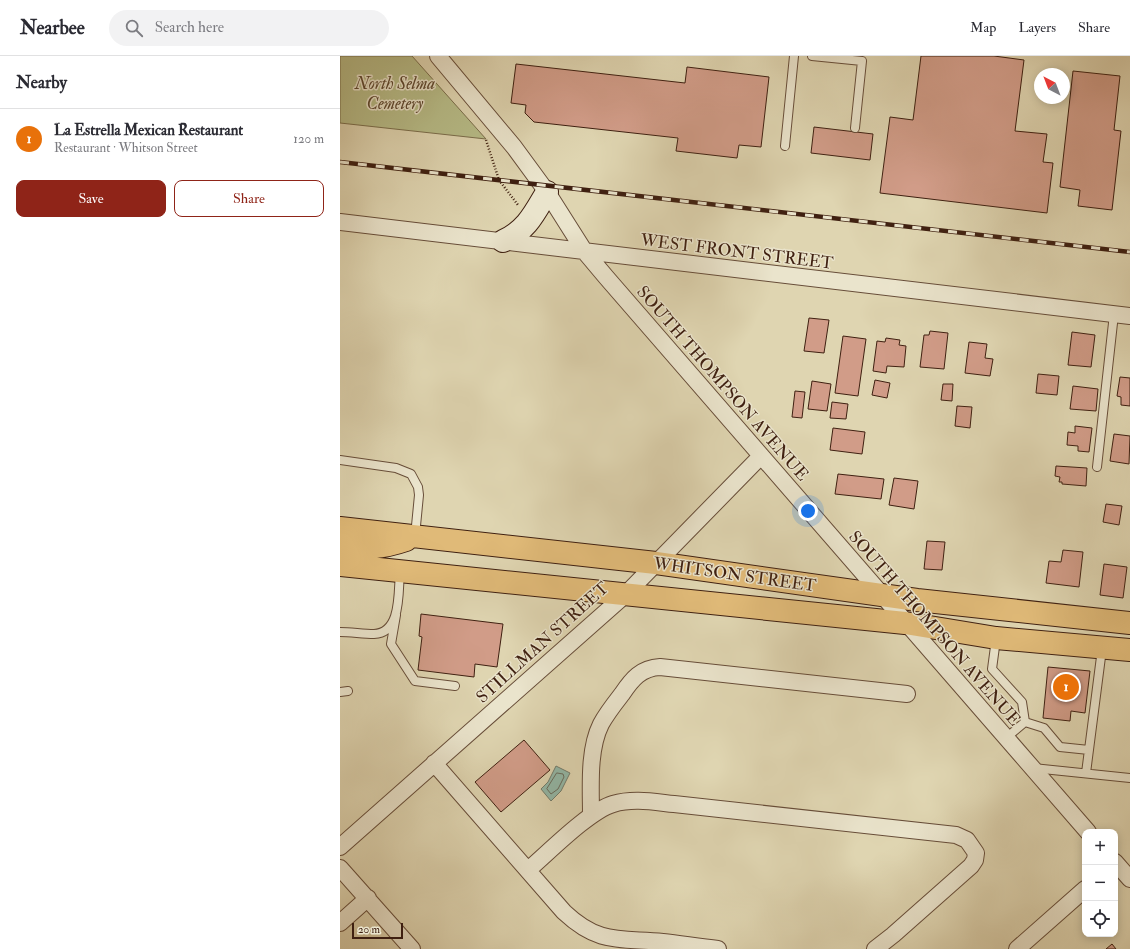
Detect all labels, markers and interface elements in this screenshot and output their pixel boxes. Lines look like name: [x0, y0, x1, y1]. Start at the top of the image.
search box: [109, 10, 389, 46]
text: Nearbee: [20, 16, 85, 40]
icon: search: [123, 17, 145, 39]
text: Search here: [155, 18, 224, 37]
text: Map: [970, 19, 996, 36]
text: Layers: [1018, 19, 1056, 36]
text: Share: [1078, 19, 1110, 36]
north arrow: [1034, 68, 1070, 104]
text: Nearby: [16, 72, 67, 93]
park label: North Selma Cemetery: [354, 73, 435, 114]
text: La Estrella Mexican Restaurant: [54, 121, 243, 140]
text: 1: [27, 131, 31, 147]
text: 120 m: [293, 131, 324, 147]
text: Restaurant · Whitson Street: [54, 140, 198, 156]
button: Save: [16, 180, 166, 217]
button: Share: [174, 180, 324, 217]
street label: WEST FRONT STREET: [638, 229, 835, 274]
street label: SOUTH THOMPSON AVENUE: [632, 282, 813, 485]
your location: [798, 501, 818, 521]
street label: SOUTH THOMPSON AVENUE: [844, 527, 1025, 730]
street label: WHITSON STREET: [651, 553, 818, 596]
street label: STILLMAN STREET: [472, 577, 613, 707]
pin: 1: [1053, 672, 1079, 702]
map controls: [1082, 829, 1118, 937]
button: +: [1082, 829, 1118, 865]
button: −: [1082, 865, 1118, 901]
button: locate: [1082, 901, 1118, 937]
scale bar: [352, 921, 403, 940]
text: 20 m: [358, 923, 380, 936]

